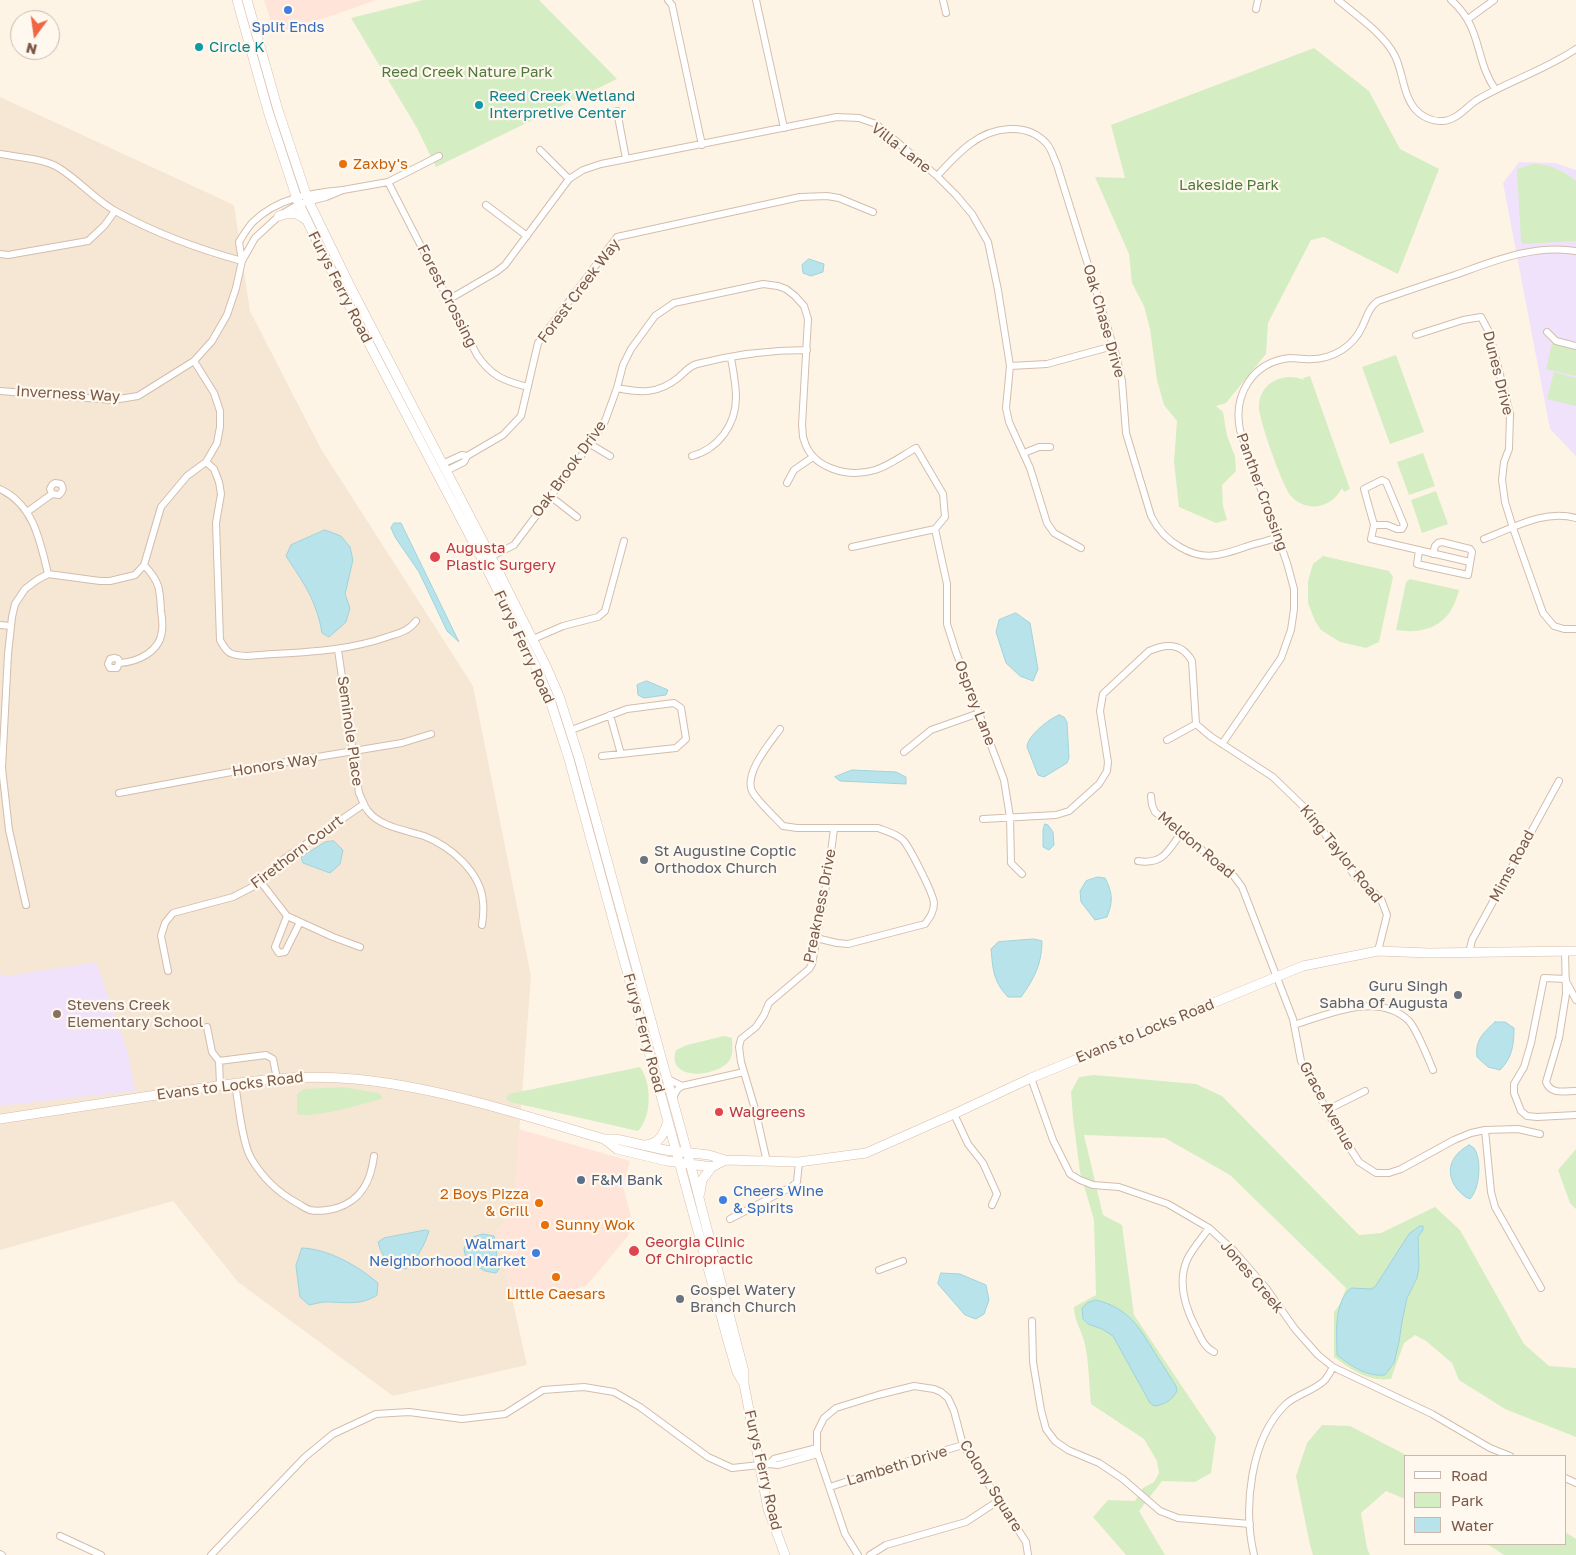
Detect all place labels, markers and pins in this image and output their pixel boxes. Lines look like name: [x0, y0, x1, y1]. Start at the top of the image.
marker: Split Ends: [282, 4, 294, 16]
place label: Split Ends: [252, 18, 324, 36]
place label: Circle K: [209, 38, 265, 56]
marker: Circle K: [193, 41, 205, 53]
place label: Reed Creek Wetland Interpretive Center: [489, 87, 635, 122]
marker: Reed Creek Wetland Interpretive Center: [473, 99, 485, 111]
place label: Zaxby's: [353, 155, 408, 173]
marker: Zaxby's: [337, 158, 349, 170]
place label: Augusta Plastic Surgery: [446, 539, 556, 574]
marker: Augusta Plastic Surgery: [428, 550, 442, 564]
place label: St Augustine Coptic Orthodox Church: [654, 842, 796, 877]
marker: St Augustine Coptic Orthodox Church: [638, 854, 650, 866]
place label: Guru Singh Sabha Of Augusta: [1319, 977, 1448, 1012]
marker: Guru Singh Sabha Of Augusta: [1452, 989, 1464, 1001]
place label: Stevens Creek Elementary School: [67, 996, 203, 1031]
marker: Stevens Creek Elementary School: [51, 1008, 63, 1020]
place label: Walgreens: [729, 1103, 805, 1121]
marker: Walgreens: [713, 1106, 725, 1118]
place label: F&M Bank: [591, 1171, 663, 1189]
marker: F&M Bank: [575, 1174, 587, 1186]
place label: Cheers Wine & Spirits: [733, 1182, 824, 1217]
place label: 2 Boys Pizza & Grill: [440, 1185, 529, 1220]
marker: Cheers Wine & Spirits: [717, 1194, 729, 1206]
marker: 2 Boys Pizza & Grill: [533, 1197, 545, 1209]
place label: Sunny Wok: [555, 1216, 635, 1234]
marker: Sunny Wok: [539, 1219, 551, 1231]
place label: Georgia Clinic Of Chiropractic: [645, 1233, 753, 1268]
place label: Walmart Neighborhood Market: [369, 1235, 526, 1270]
marker: Georgia Clinic Of Chiropractic: [627, 1244, 641, 1258]
marker: Walmart Neighborhood Market: [530, 1247, 542, 1259]
marker: Little Caesars: [550, 1271, 562, 1283]
place label: Gospel Watery Branch Church: [690, 1281, 796, 1316]
place label: Little Caesars: [506, 1285, 606, 1303]
marker: Gospel Watery Branch Church: [674, 1293, 686, 1305]

